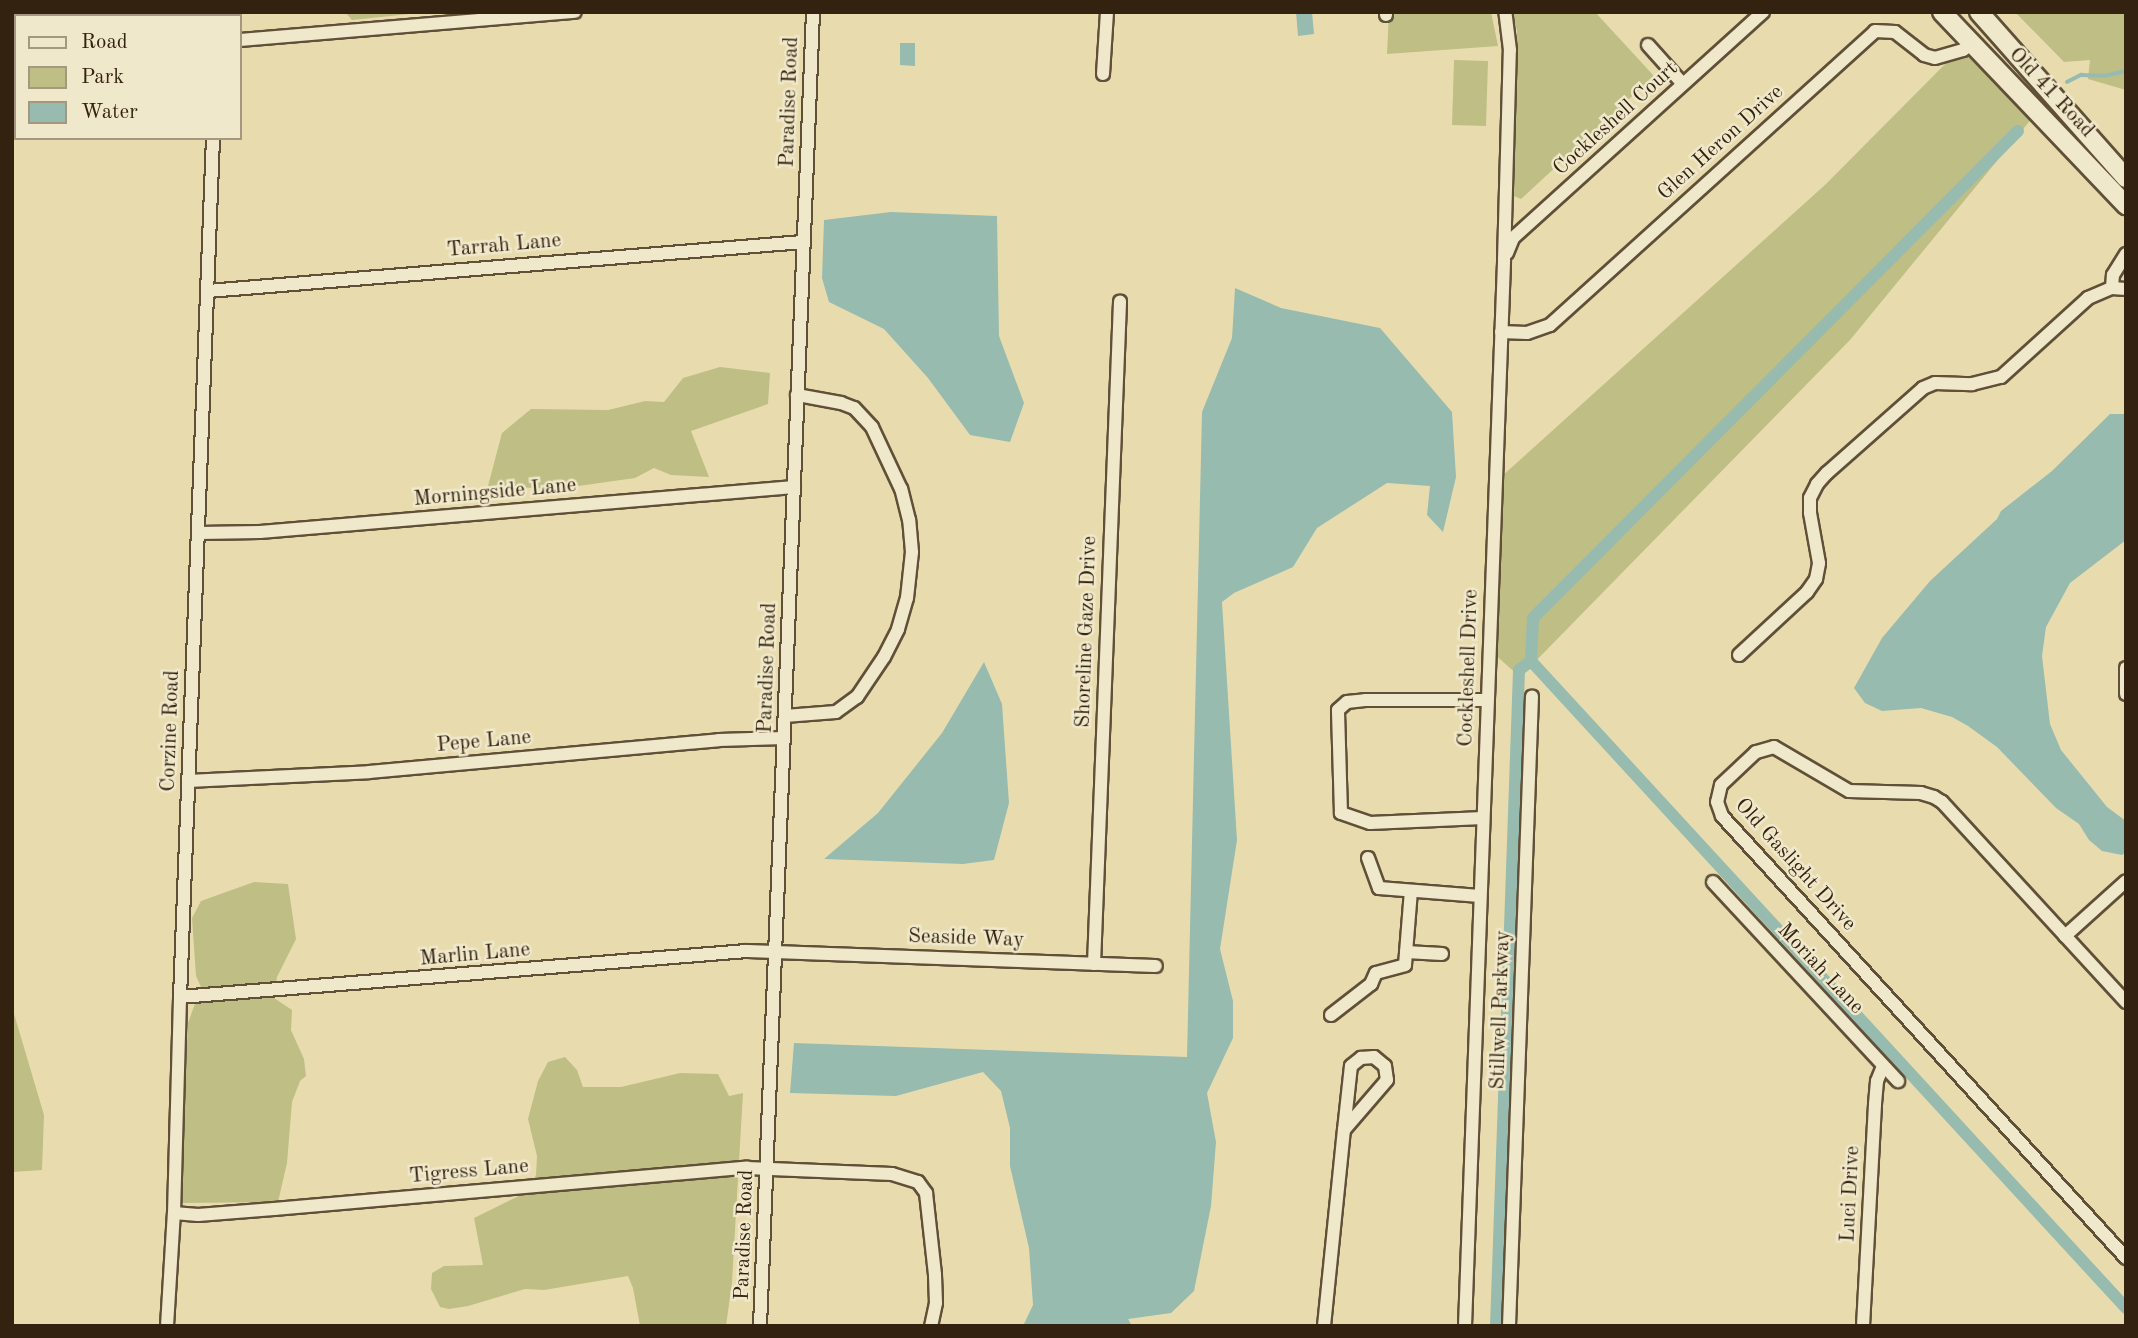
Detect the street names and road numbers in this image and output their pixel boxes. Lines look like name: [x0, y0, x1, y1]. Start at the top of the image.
street label: Paradise Road: [775, 36, 805, 168]
street label: Old 41 Road: [2003, 43, 2099, 143]
street label: Cockleshell Court: [1549, 56, 1683, 182]
street label: Glen Heron Drive: [1653, 80, 1789, 206]
street label: Tarrah Lane: [446, 228, 562, 264]
street label: Morningside Lane: [413, 473, 577, 513]
street label: Shoreline Gaze Drive: [1071, 536, 1103, 728]
street label: Cockleshell Drive: [1454, 589, 1484, 747]
street label: Paradise Road: [753, 602, 783, 734]
street label: Corzine Road: [156, 670, 186, 792]
street label: Pepe Lane: [436, 725, 532, 759]
street label: Old Gaslight Drive: [1729, 794, 1861, 936]
street label: Moriah Lane: [1771, 918, 1869, 1020]
street label: Seaside Way: [907, 924, 1025, 954]
street label: Stillwell Parkway: [1486, 930, 1516, 1090]
street label: Marlin Lane: [419, 938, 531, 972]
street label: Luci Drive: [1836, 1145, 1866, 1243]
street label: Tigress Lane: [408, 1154, 530, 1190]
street label: Paradise Road: [730, 1169, 760, 1301]

